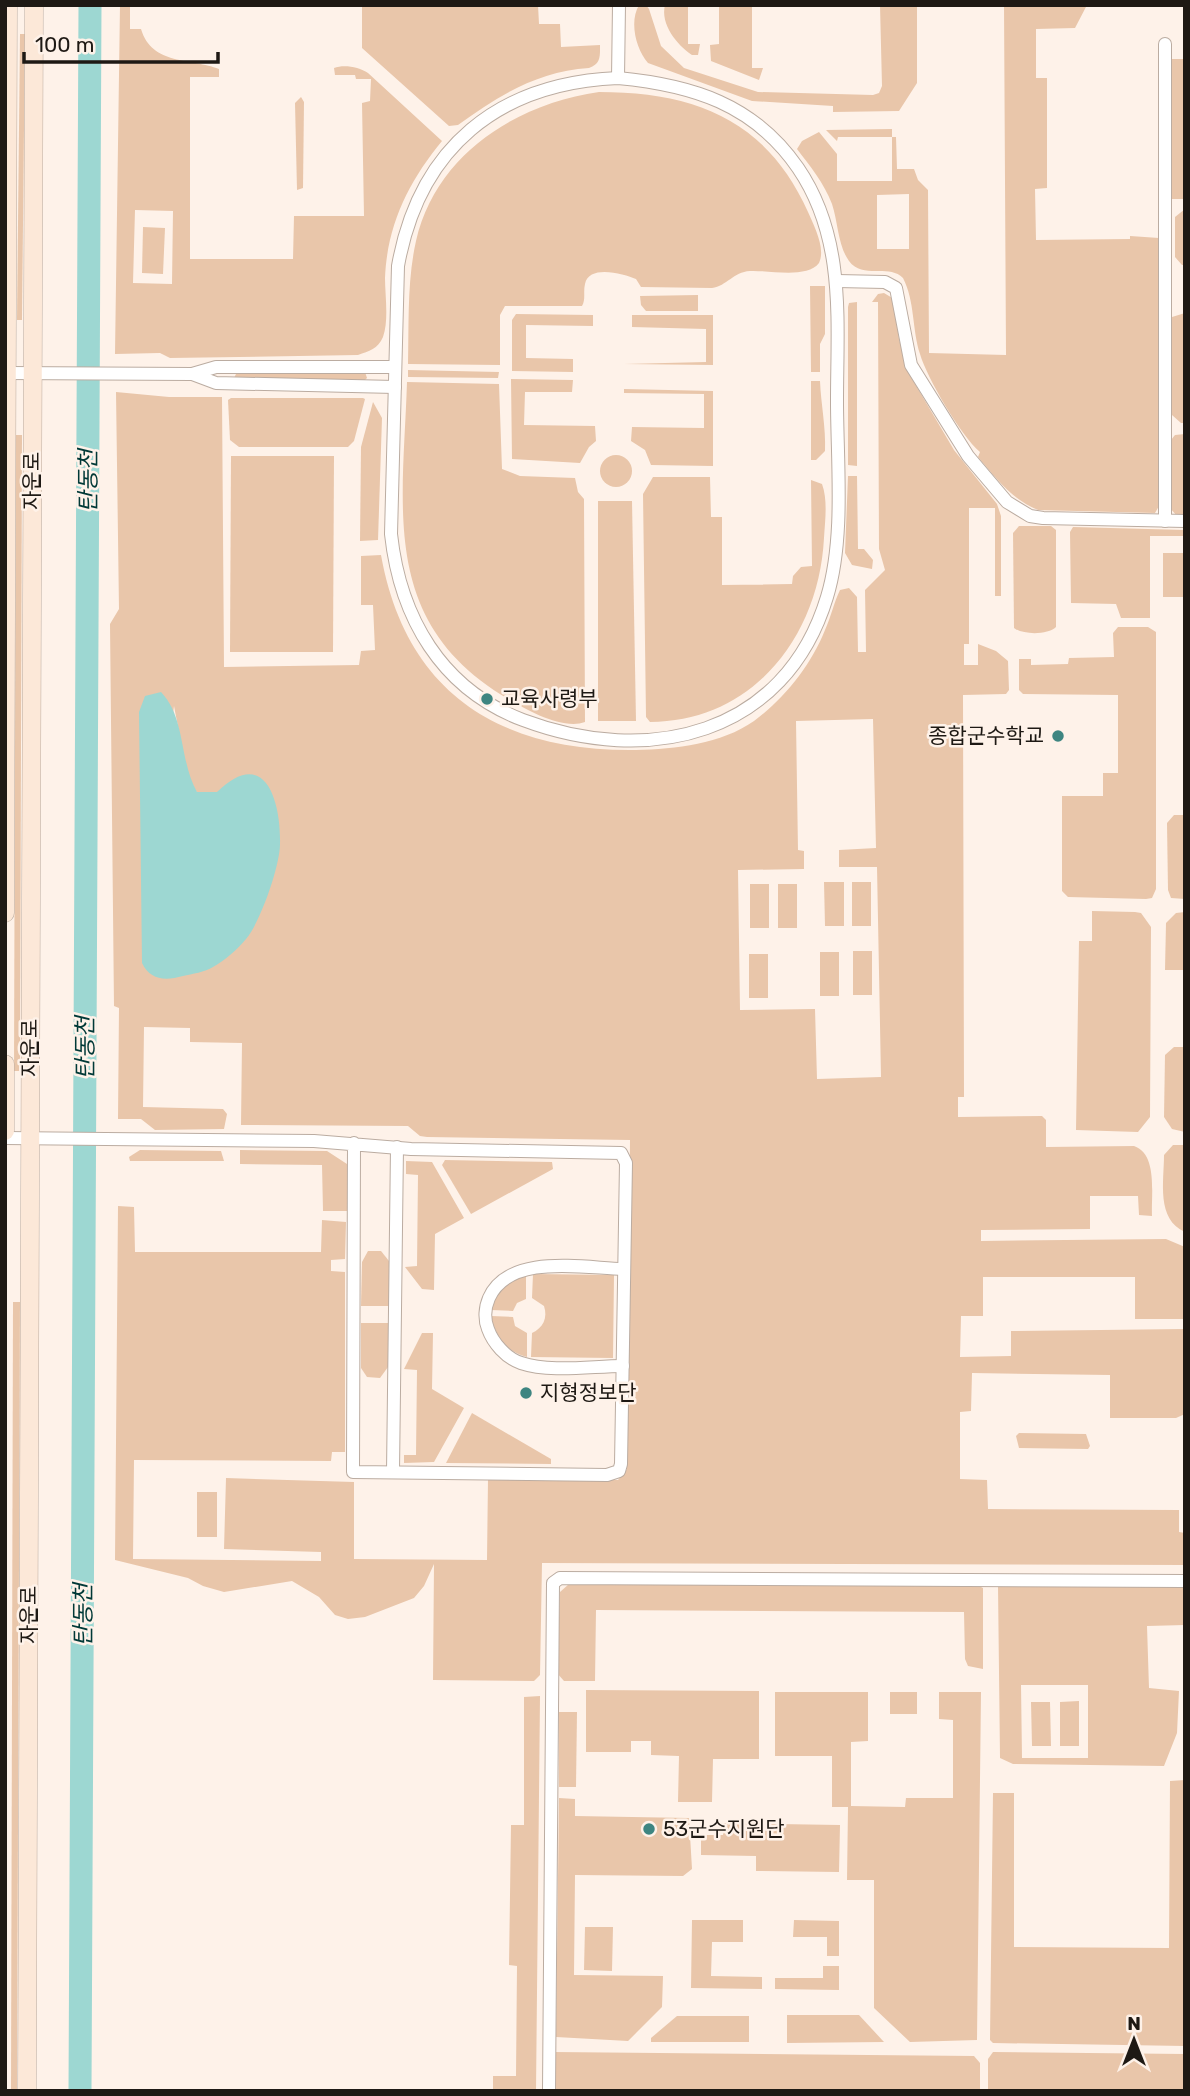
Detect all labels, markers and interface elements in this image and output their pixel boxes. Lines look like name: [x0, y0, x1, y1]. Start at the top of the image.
scale bar: [24, 21, 219, 65]
text: 100 m: [35, 32, 94, 57]
water label: 탄동천: [74, 446, 102, 513]
street label: 자운로: [19, 452, 44, 510]
place label: 교육사령부: [501, 686, 598, 711]
marker: 교육사령부: [479, 691, 495, 707]
place label: 종합군수학교: [928, 723, 1044, 748]
marker: 종합군수학교: [1050, 728, 1066, 744]
water label: 탄동천: [71, 1013, 99, 1080]
street label: 자운로: [17, 1019, 42, 1077]
place label: 지형정보단: [540, 1380, 637, 1405]
marker: 지형정보단: [518, 1385, 534, 1401]
water label: 탄동천: [69, 1580, 97, 1647]
street label: 자운로: [16, 1586, 41, 1644]
place label: 53군수지원단: [663, 1816, 785, 1841]
marker: 53군수지원단: [641, 1821, 657, 1837]
north arrow: [1099, 2005, 1169, 2075]
text: N: [1127, 2012, 1141, 2035]

